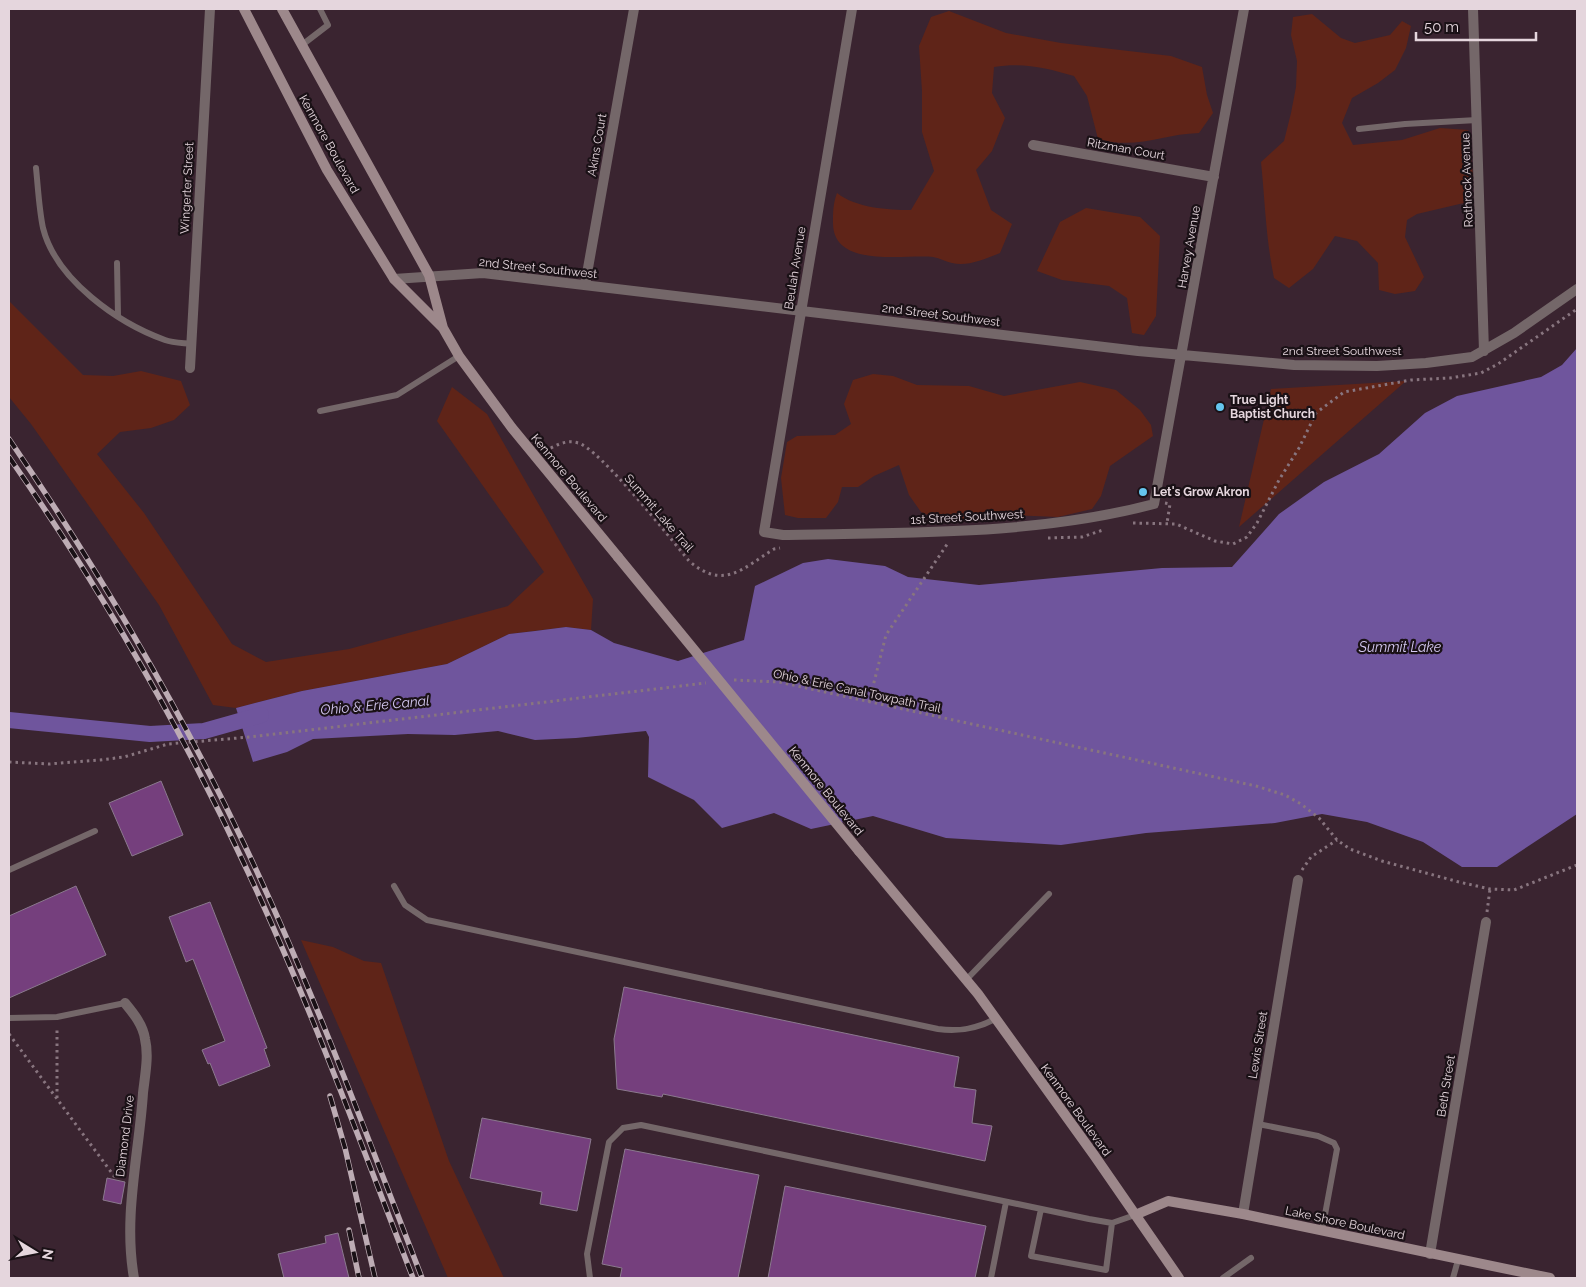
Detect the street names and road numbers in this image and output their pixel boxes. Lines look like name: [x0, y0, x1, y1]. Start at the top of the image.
street label: Kenmore Boulevard: [296, 92, 362, 196]
street label: Akins Court: [585, 112, 609, 178]
street label: Rothrock Avenue: [1458, 132, 1476, 228]
street label: Ritzman Court: [1086, 135, 1166, 163]
street label: Wingerter Street: [178, 142, 196, 234]
street label: Harvey Avenue: [1175, 205, 1203, 289]
street label: Beulah Avenue: [782, 226, 808, 310]
street label: 2nd Street Southwest: [478, 255, 598, 281]
street label: 2nd Street Southwest: [881, 301, 1001, 329]
street label: 2nd Street Southwest: [1283, 344, 1401, 358]
street label: Kenmore Boulevard: [528, 431, 610, 525]
street label: Summit Lake Trail: [621, 471, 697, 555]
street label: 1st Street Southwest: [910, 507, 1024, 527]
street label: Ohio & Erie Canal Towpath Trail: [772, 666, 943, 716]
street label: Kenmore Boulevard: [786, 744, 866, 838]
street label: Lewis Street: [1246, 1010, 1270, 1080]
street label: Beth Street: [1434, 1054, 1458, 1118]
street label: Kenmore Boulevard: [1038, 1061, 1114, 1159]
street label: Diamond Drive: [113, 1094, 137, 1178]
street label: Lake Shore Boulevard: [1284, 1203, 1406, 1243]

